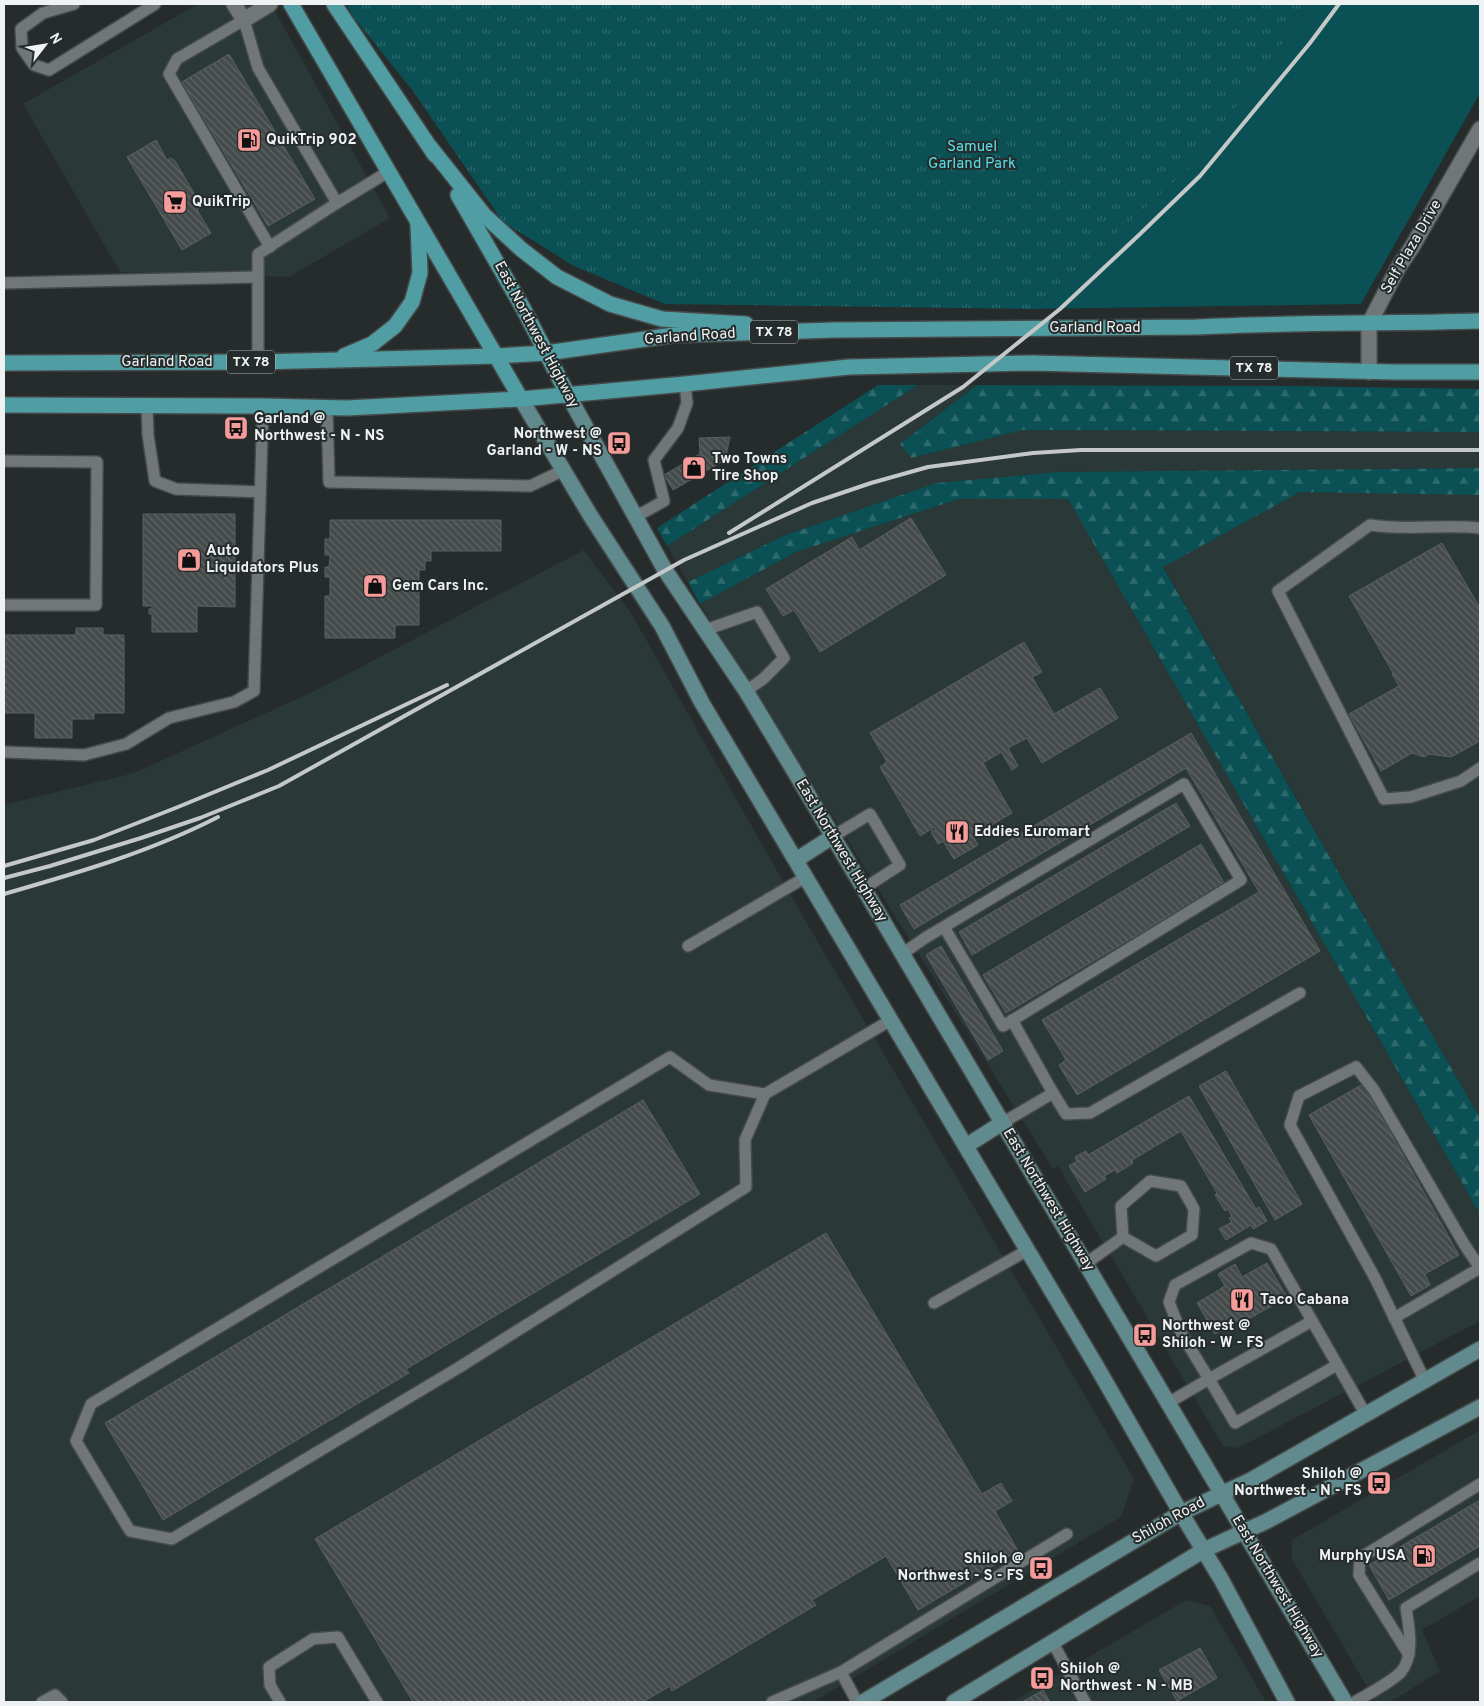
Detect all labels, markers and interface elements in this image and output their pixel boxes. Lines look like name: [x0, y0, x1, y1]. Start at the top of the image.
north arrow: [20, 20, 70, 70]
text: N: [45, 30, 65, 48]
fuel station icon: QuikTrip 902: [236, 127, 262, 153]
place label: QuikTrip 902: [266, 131, 357, 150]
park label: Samuel Garland Park: [928, 138, 1016, 174]
supermarket icon: QuikTrip: [162, 189, 188, 215]
place label: QuikTrip: [192, 193, 251, 212]
street label: Self Plaza Drive: [1378, 197, 1446, 297]
street label: East Northwest Highway: [489, 258, 583, 412]
street label: Garland Road: [1049, 319, 1141, 338]
road number: TX 78: [750, 321, 798, 344]
street label: Garland Road: [644, 324, 736, 350]
road number: TX 78: [227, 351, 275, 374]
street label: Garland Road: [121, 353, 213, 372]
road number: TX 78: [1230, 356, 1278, 379]
place label: Garland @ Northwest - N - NS: [254, 410, 384, 446]
bus stop icon: Garland @ Northwest - N - NS: [223, 415, 249, 441]
place label: Northwest @ Garland - W - NS: [487, 425, 602, 461]
bus stop icon: Northwest @ Garland - W - NS: [606, 430, 632, 456]
place label: Two Towns Tire Shop: [712, 450, 787, 486]
shop icon: Two Towns Tire Shop: [681, 455, 707, 481]
place label: Auto Liquidators Plus: [206, 542, 319, 578]
shop icon: Auto Liquidators Plus: [176, 547, 202, 573]
shop icon: Gem Cars Inc.: [362, 573, 388, 599]
place label: Gem Cars Inc.: [392, 577, 489, 596]
street label: East Northwest Highway: [791, 776, 891, 926]
restaurant icon: Eddies Euromart: [944, 819, 970, 845]
place label: Eddies Euromart: [974, 823, 1090, 842]
street label: East Northwest Highway: [998, 1125, 1098, 1275]
restaurant icon: Taco Cabana: [1229, 1287, 1255, 1313]
place label: Taco Cabana: [1260, 1291, 1349, 1310]
place label: Northwest @ Shiloh - W - FS: [1162, 1317, 1264, 1353]
bus stop icon: Northwest @ Shiloh - W - FS: [1132, 1322, 1158, 1348]
place label: Shiloh @ Northwest - N - FS: [1234, 1465, 1362, 1501]
bus stop icon: Shiloh @ Northwest - N - FS: [1366, 1470, 1392, 1496]
street label: Shiloh Road: [1129, 1493, 1209, 1549]
street label: East Northwest Highway: [1227, 1512, 1327, 1662]
fuel station icon: Murphy USA: [1411, 1543, 1437, 1569]
place label: Murphy USA: [1319, 1547, 1406, 1566]
place label: Shiloh @ Northwest - S - FS: [898, 1550, 1024, 1586]
bus stop icon: Shiloh @ Northwest - S - FS: [1028, 1555, 1054, 1581]
place label: Shiloh @ Northwest - N - MB: [1060, 1660, 1193, 1696]
bus stop icon: Shiloh @ Northwest - N - MB: [1029, 1665, 1055, 1691]

